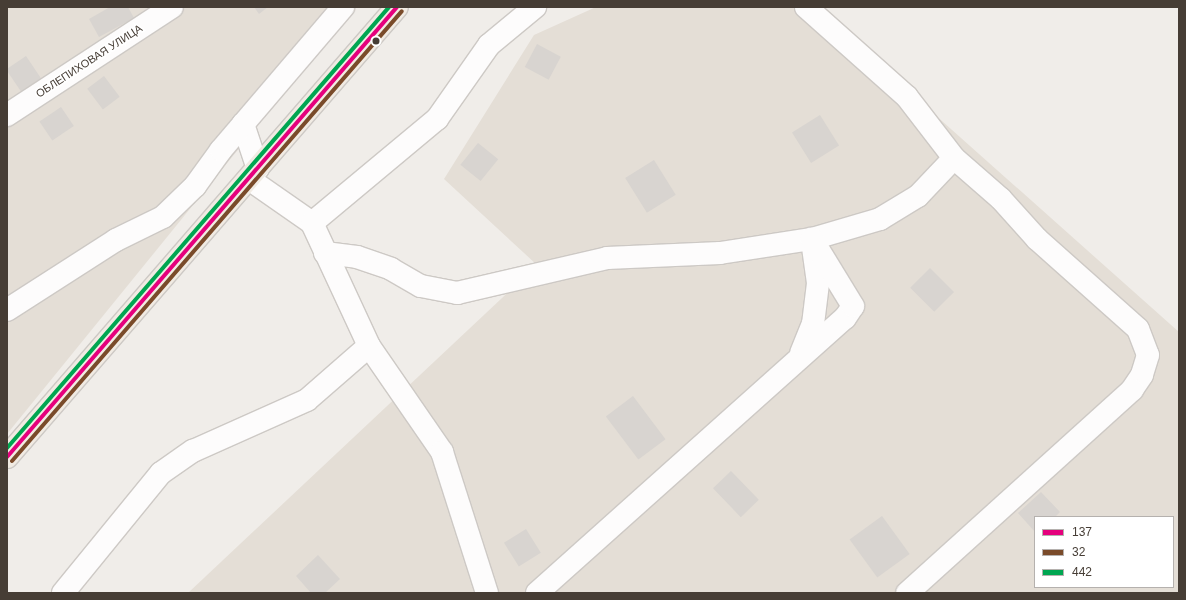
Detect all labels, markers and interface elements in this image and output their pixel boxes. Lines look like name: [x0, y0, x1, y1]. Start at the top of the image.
street label: ОБЛЕПИХОВАЯ УЛИЦА: [33, 22, 145, 100]
unlabelled marker: [371, 36, 381, 46]
legend: [1034, 516, 1174, 588]
text: 137: [1072, 525, 1092, 539]
text: 32: [1072, 545, 1085, 559]
text: 442: [1072, 565, 1092, 579]

